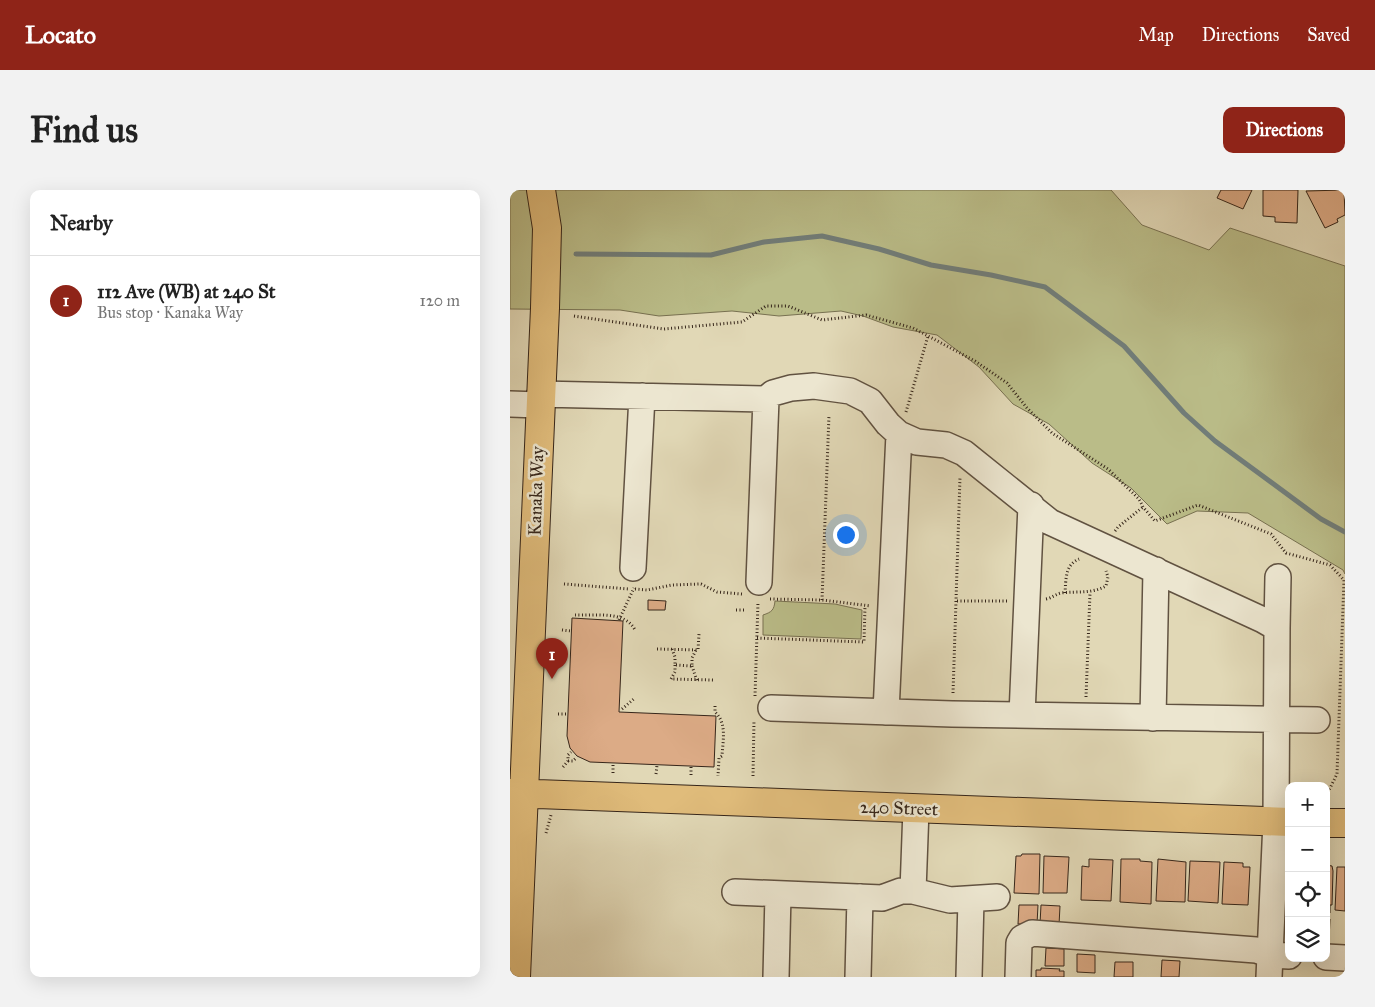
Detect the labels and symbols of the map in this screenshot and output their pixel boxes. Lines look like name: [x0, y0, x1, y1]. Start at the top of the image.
street label: Kanaka Way: [523, 445, 549, 536]
your location: [833, 522, 859, 548]
pin: 1: [536, 638, 568, 679]
street label: 240 Street: [860, 796, 939, 820]

